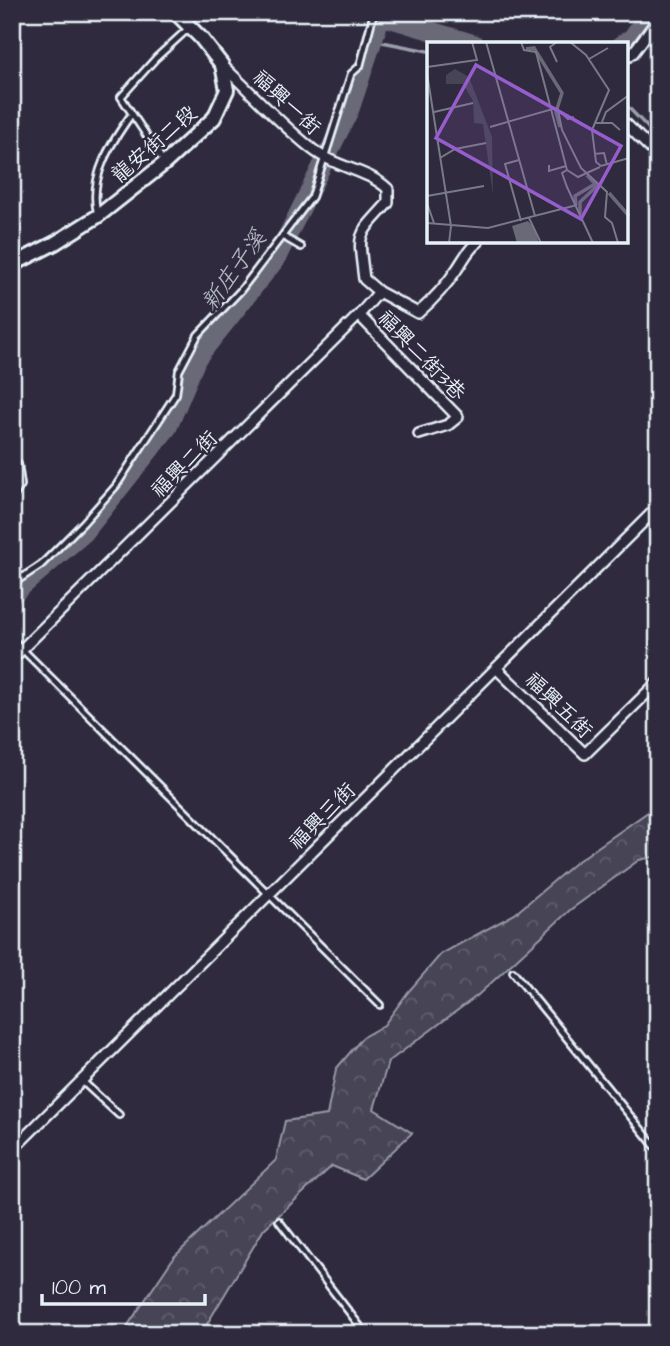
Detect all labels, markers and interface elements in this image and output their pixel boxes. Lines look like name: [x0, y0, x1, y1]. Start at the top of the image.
inset map: [427, 42, 628, 243]
street label: 福興一街: [246, 63, 327, 142]
street label: 龍安街二段: [105, 99, 203, 190]
water label: 新庄子溪: [194, 222, 275, 317]
street label: 福興二街3巷: [371, 304, 472, 407]
street label: 福興二街: [144, 424, 224, 504]
street label: 福興五街: [518, 666, 599, 745]
street label: 福興三街: [282, 776, 362, 856]
scale bar: [42, 1262, 205, 1306]
text: 100 m: [52, 1273, 107, 1302]

